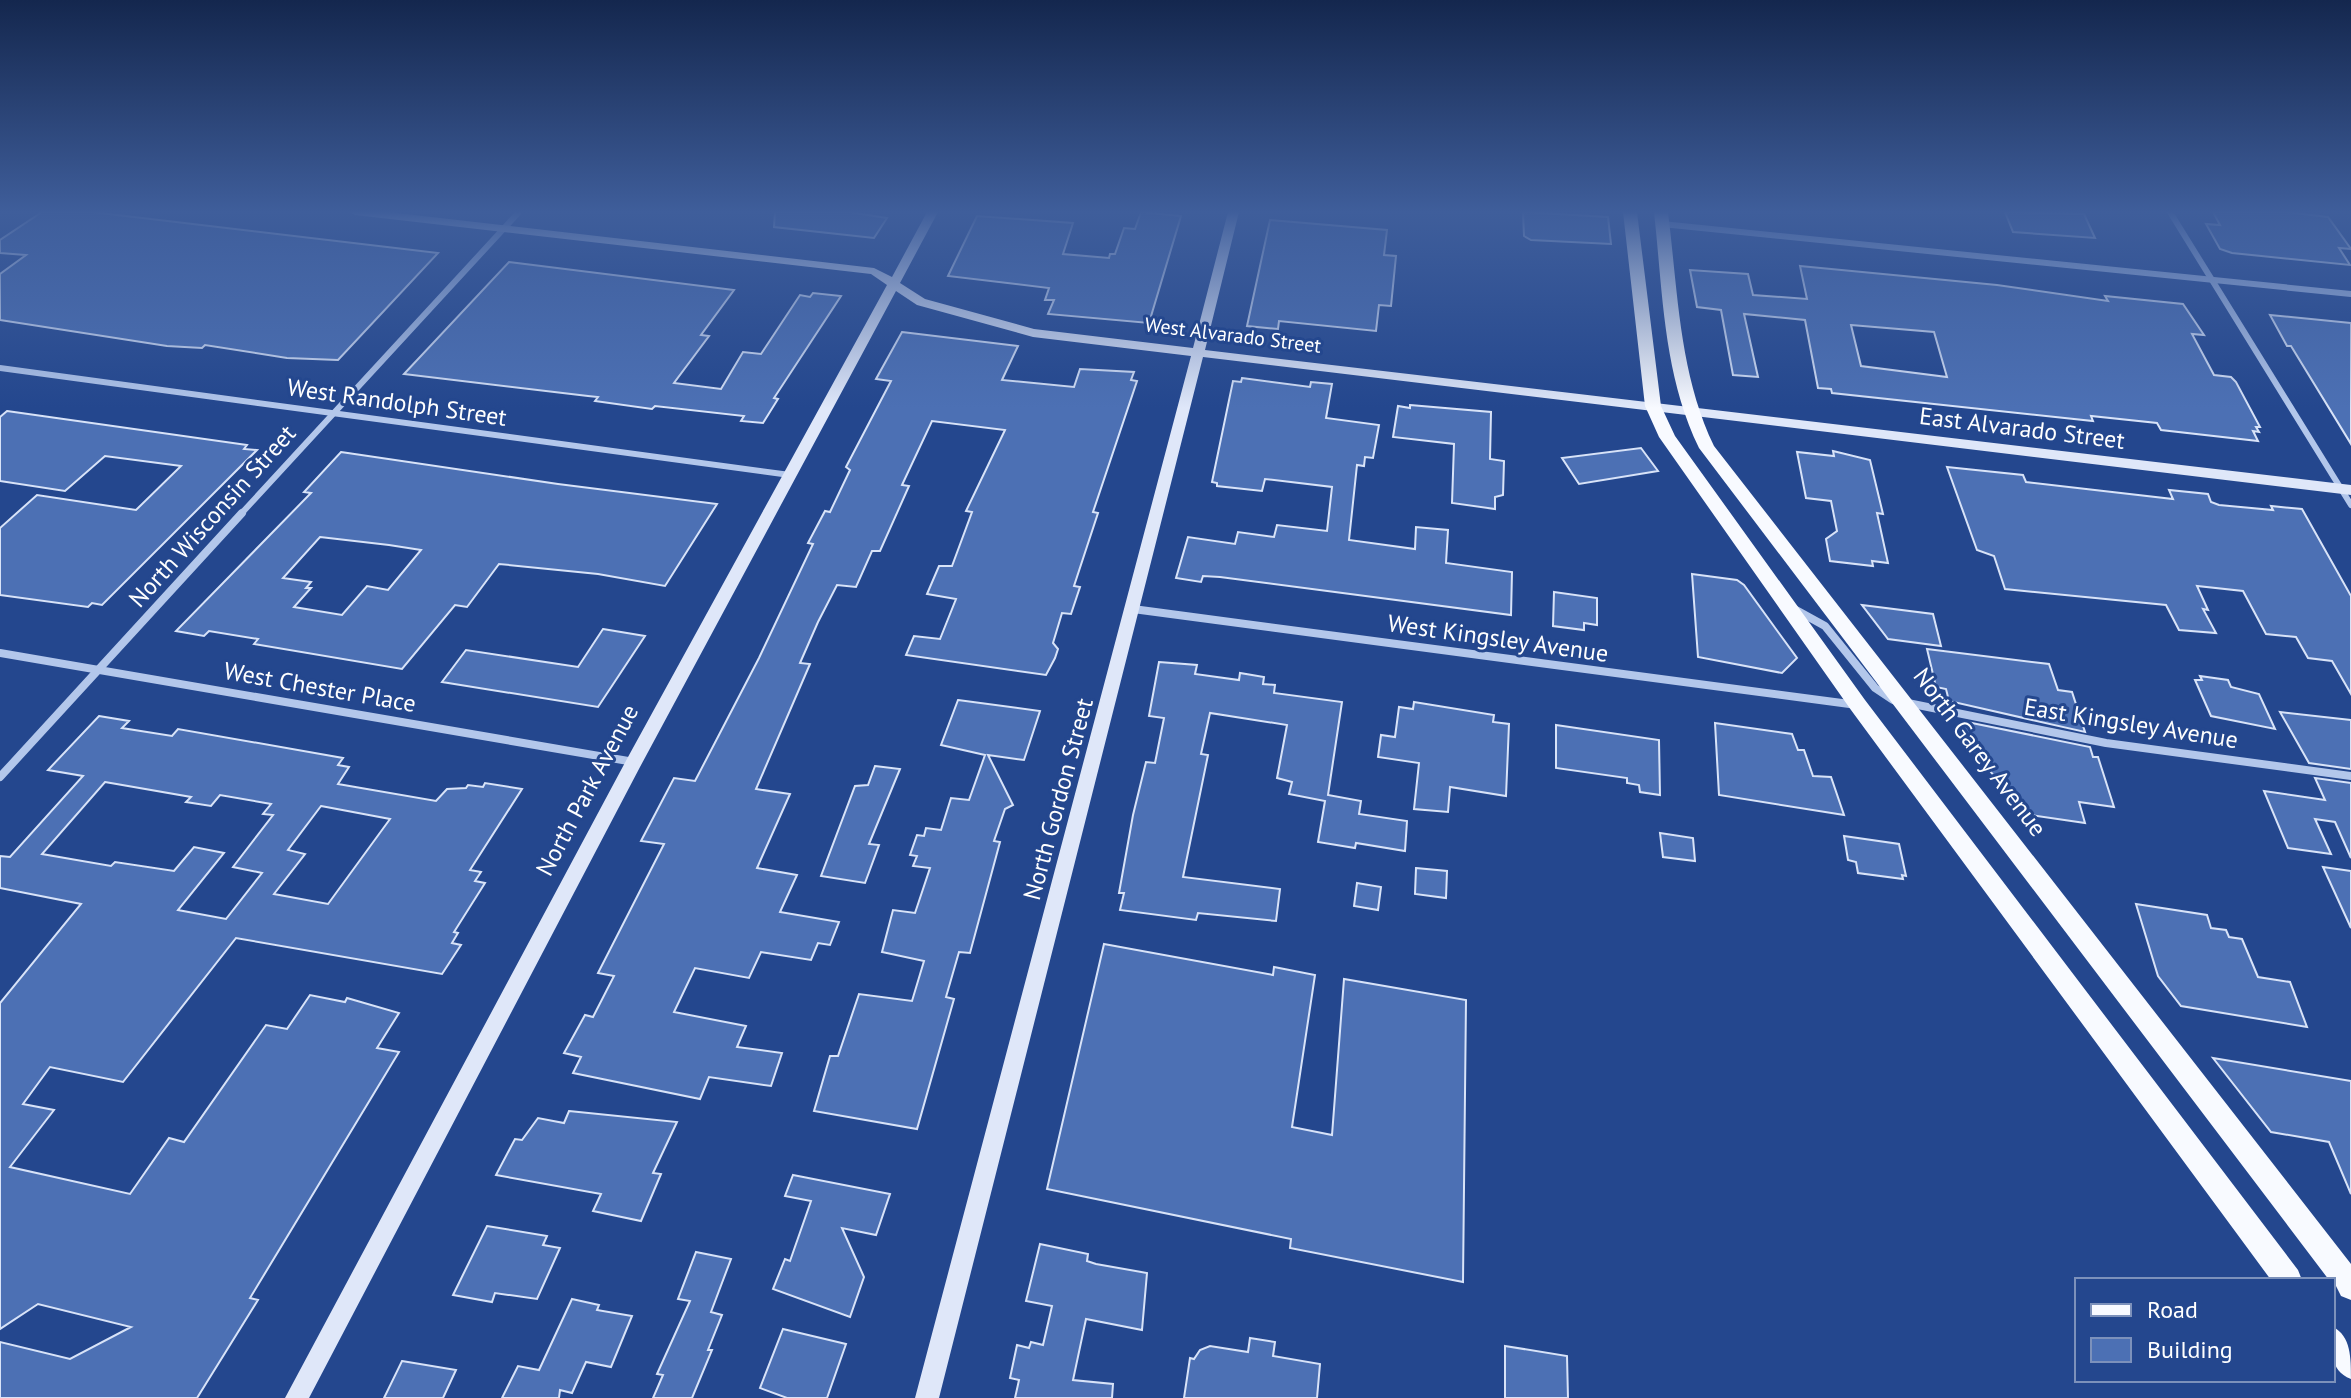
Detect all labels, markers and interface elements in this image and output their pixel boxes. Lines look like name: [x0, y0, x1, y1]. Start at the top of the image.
street label: West Alvarado Street: [1143, 311, 1323, 359]
street label: West Randolph Street: [285, 371, 509, 433]
street label: East Alvarado Street: [1918, 400, 2126, 456]
street label: North Wisconsin Street: [122, 418, 302, 614]
street label: West Kingsley Avenue: [1386, 607, 1610, 669]
street label: West Chester Place: [222, 655, 418, 719]
street label: North Garey Avenue: [1907, 662, 2053, 842]
street label: East Kingsley Avenue: [2022, 691, 2240, 755]
street label: North Gordon Street: [1016, 695, 1100, 903]
street label: North Park Avenue: [529, 699, 645, 881]
legend: [2075, 1278, 2335, 1382]
text: Road: [2147, 1294, 2198, 1325]
text: Building: [2147, 1334, 2233, 1365]

